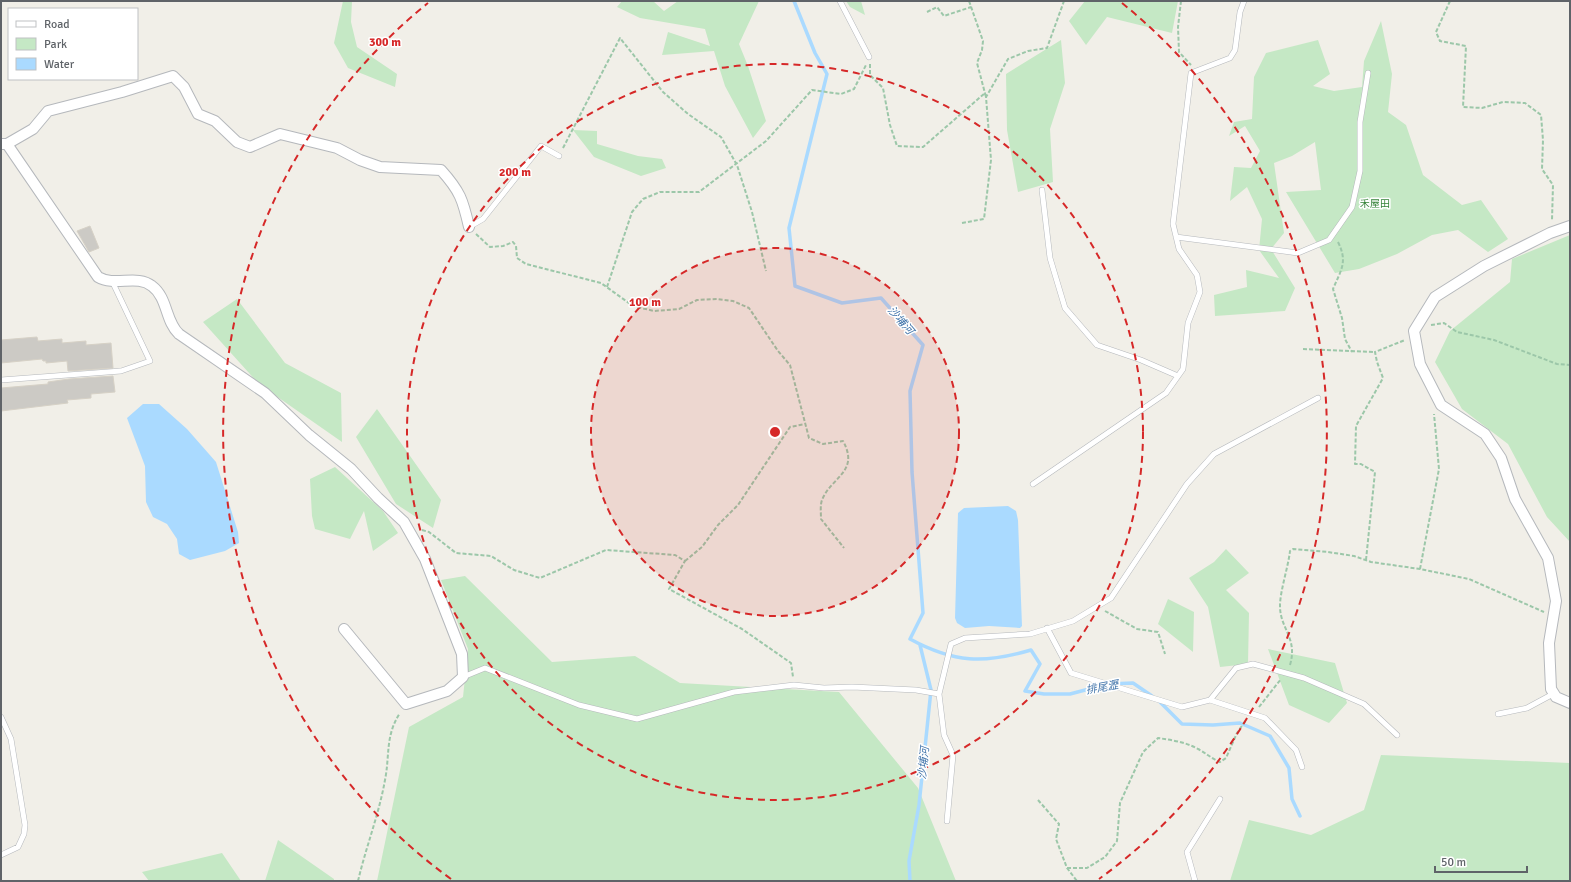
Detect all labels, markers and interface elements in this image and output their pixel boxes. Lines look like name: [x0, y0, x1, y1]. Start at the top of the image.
legend: [8, 8, 138, 80]
text: Road: [44, 17, 70, 32]
text: 300 m: [369, 35, 401, 50]
text: Park: [44, 37, 67, 52]
text: Water: [44, 57, 75, 72]
text: 200 m: [499, 165, 531, 180]
park label: 禾屋田: [1360, 198, 1390, 210]
text: 100 m: [629, 295, 661, 310]
water label: 沙埔河: [885, 304, 918, 339]
centre of rings: [768, 425, 782, 439]
water label: 排尾瀝: [1085, 678, 1121, 697]
water label: 沙埔河: [915, 744, 932, 780]
scale bar: [1435, 848, 1527, 874]
text: 50 m: [1441, 855, 1466, 870]

